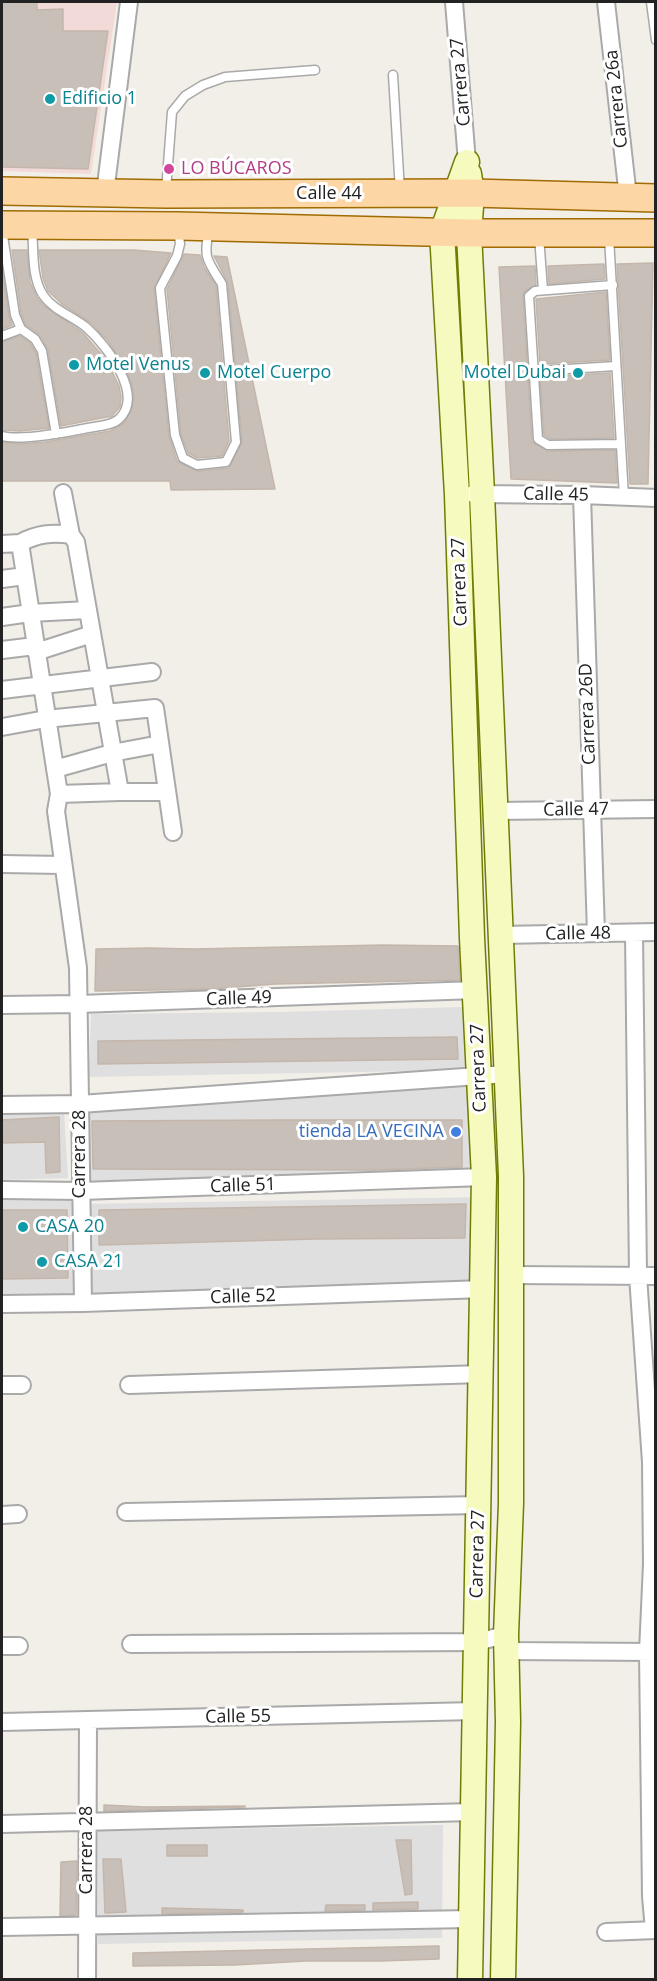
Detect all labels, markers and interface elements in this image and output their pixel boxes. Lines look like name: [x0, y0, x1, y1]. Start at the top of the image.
street label: Carrera 27: [446, 37, 476, 127]
street label: Carrera 26a: [601, 49, 633, 149]
place label: Edificio 1: [62, 88, 137, 110]
marker: Edificio 1: [43, 92, 57, 106]
place label: LO BÚCAROS: [181, 158, 292, 180]
marker: LO BÚCAROS: [162, 162, 176, 176]
street label: Calle 44: [296, 183, 362, 205]
place label: Motel Venus: [86, 354, 190, 376]
marker: Motel Venus: [67, 358, 81, 372]
place label: Motel Cuerpo: [217, 362, 331, 384]
place label: Motel Dubai: [464, 362, 566, 384]
marker: Motel Cuerpo: [198, 366, 212, 380]
marker: Motel Dubai: [571, 366, 585, 380]
street label: Calle 45: [523, 484, 589, 506]
street label: Carrera 27: [448, 537, 472, 627]
street label: Carrera 26D: [575, 663, 601, 765]
street label: Calle 47: [543, 799, 609, 821]
street label: Calle 48: [545, 923, 611, 945]
street label: Calle 49: [206, 987, 272, 1011]
street label: Carrera 27: [467, 1023, 491, 1113]
street label: Carrera 28: [69, 1110, 91, 1198]
place label: tienda LA VECINA: [299, 1121, 444, 1143]
marker: tienda LA VECINA: [449, 1125, 463, 1139]
street label: Calle 51: [210, 1174, 276, 1198]
place label: CASA 20: [35, 1216, 104, 1238]
marker: CASA 20: [16, 1220, 30, 1234]
place label: CASA 21: [54, 1251, 123, 1273]
marker: CASA 21: [35, 1255, 49, 1269]
street label: Calle 52: [210, 1285, 276, 1309]
street label: Carrera 27: [466, 1509, 490, 1599]
street label: Calle 55: [205, 1706, 271, 1728]
street label: Carrera 28: [76, 1806, 98, 1894]

